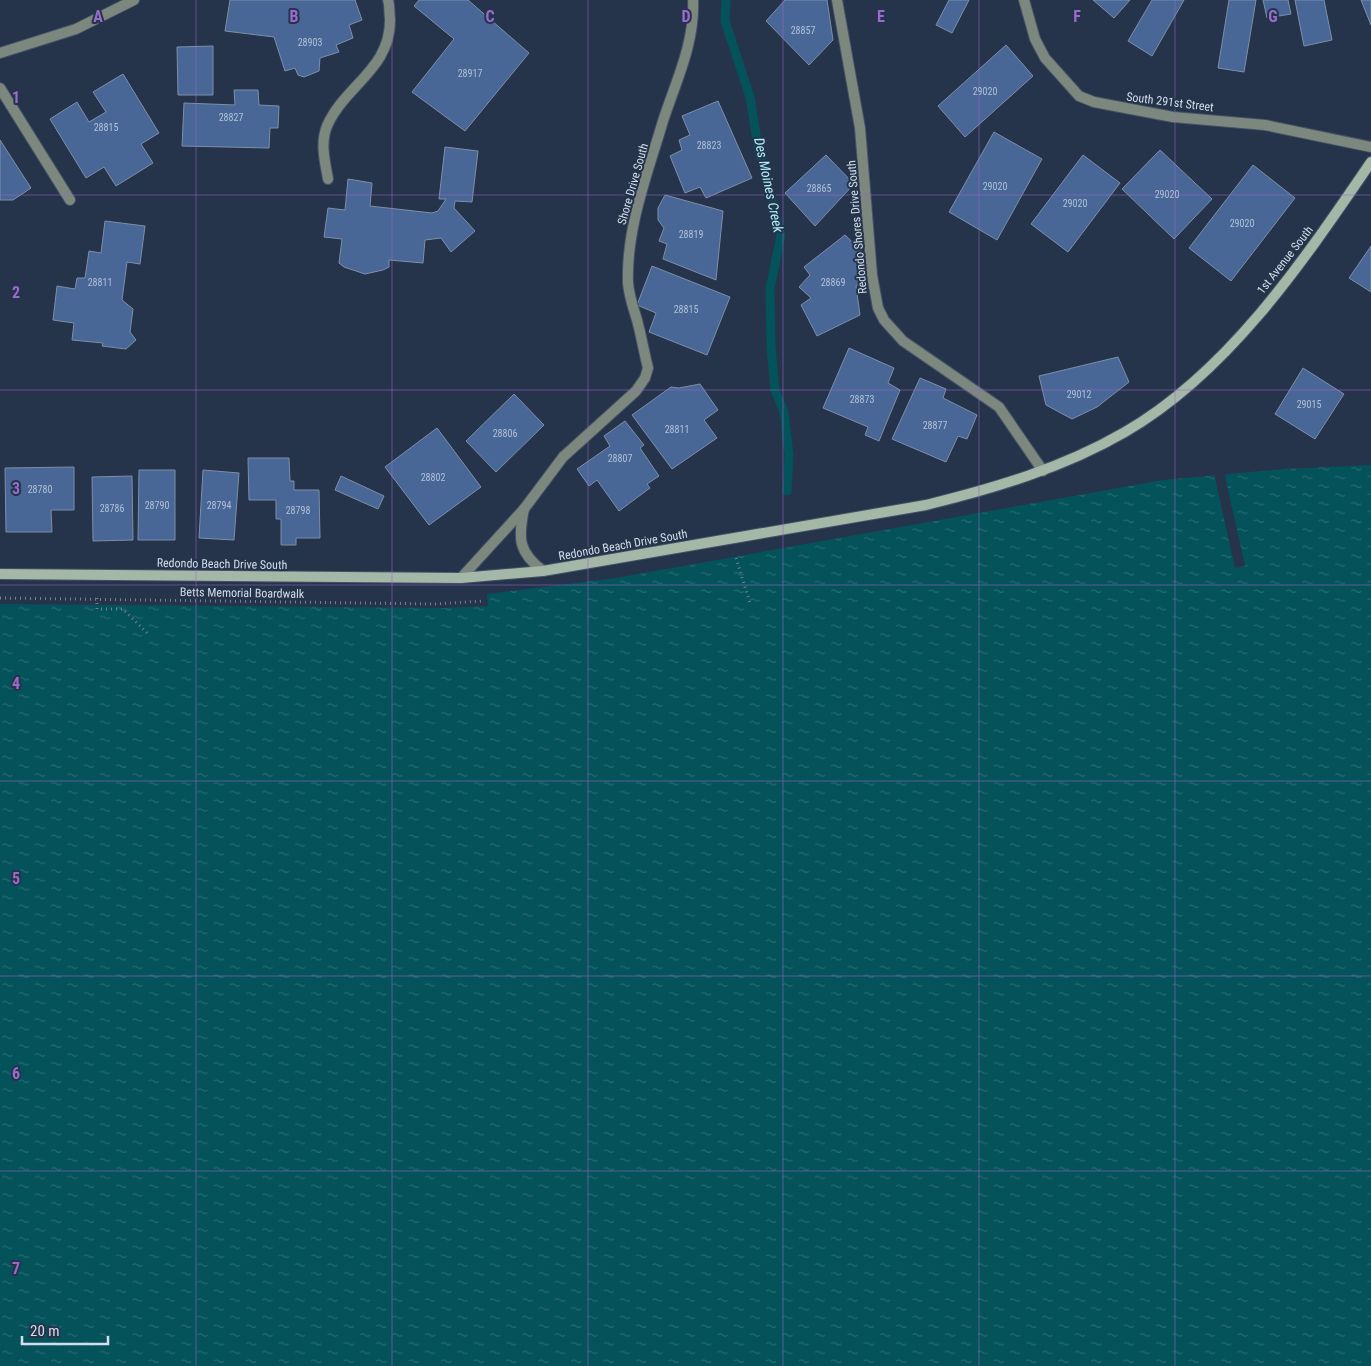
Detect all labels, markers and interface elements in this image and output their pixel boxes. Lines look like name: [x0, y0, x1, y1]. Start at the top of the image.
text: A: [93, 7, 103, 26]
text: B: [290, 7, 299, 26]
text: C: [485, 7, 495, 26]
text: D: [681, 7, 691, 26]
text: E: [877, 7, 885, 26]
text: F: [1073, 7, 1081, 26]
text: G: [1268, 7, 1278, 26]
house number: 28857: [791, 25, 815, 36]
house number: 28903: [298, 37, 322, 48]
house number: 28917: [458, 68, 482, 79]
house number: 29020: [973, 86, 997, 97]
text: 1: [12, 88, 20, 107]
street label: South 291st Street: [1126, 90, 1215, 114]
house number: 28827: [219, 112, 243, 123]
house number: 28815: [94, 122, 118, 133]
water label: Des Moines Creek: [751, 136, 787, 235]
house number: 28823: [697, 140, 721, 151]
street label: Shore Drive South: [615, 141, 651, 226]
street label: Redondo Shores Drive South: [844, 159, 870, 294]
house number: 29020: [983, 181, 1007, 192]
house number: 28865: [807, 183, 831, 194]
house number: 29020: [1155, 189, 1179, 200]
house number: 29020: [1063, 198, 1087, 209]
house number: 29020: [1230, 218, 1254, 229]
street label: 1st Avenue South: [1254, 223, 1316, 297]
house number: 28819: [679, 229, 703, 240]
house number: 28811: [88, 277, 112, 288]
house number: 28869: [821, 277, 845, 288]
text: 2: [12, 283, 20, 302]
house number: 28815: [674, 304, 698, 315]
house number: 29012: [1067, 389, 1091, 400]
house number: 28873: [850, 394, 874, 405]
house number: 29015: [1297, 399, 1321, 410]
house number: 28877: [923, 420, 947, 431]
house number: 28811: [665, 424, 689, 435]
house number: 28806: [493, 428, 517, 439]
house number: 28807: [608, 453, 632, 464]
house number: 28802: [421, 472, 445, 483]
text: 3: [12, 479, 20, 498]
house number: 28780: [28, 484, 52, 495]
house number: 28790: [145, 500, 169, 511]
house number: 28794: [207, 500, 231, 511]
house number: 28786: [100, 503, 124, 514]
house number: 28798: [286, 505, 310, 516]
street label: Redondo Beach Drive South: [557, 527, 689, 563]
street label: Redondo Beach Drive South: [157, 556, 288, 572]
street label: Betts Memorial Boardwalk: [180, 585, 305, 601]
text: 4: [12, 674, 20, 693]
text: 5: [12, 869, 20, 888]
text: 6: [12, 1064, 20, 1083]
text: 7: [12, 1259, 20, 1278]
scale bar: [22, 1314, 109, 1346]
text: 20 m: [30, 1322, 60, 1340]

